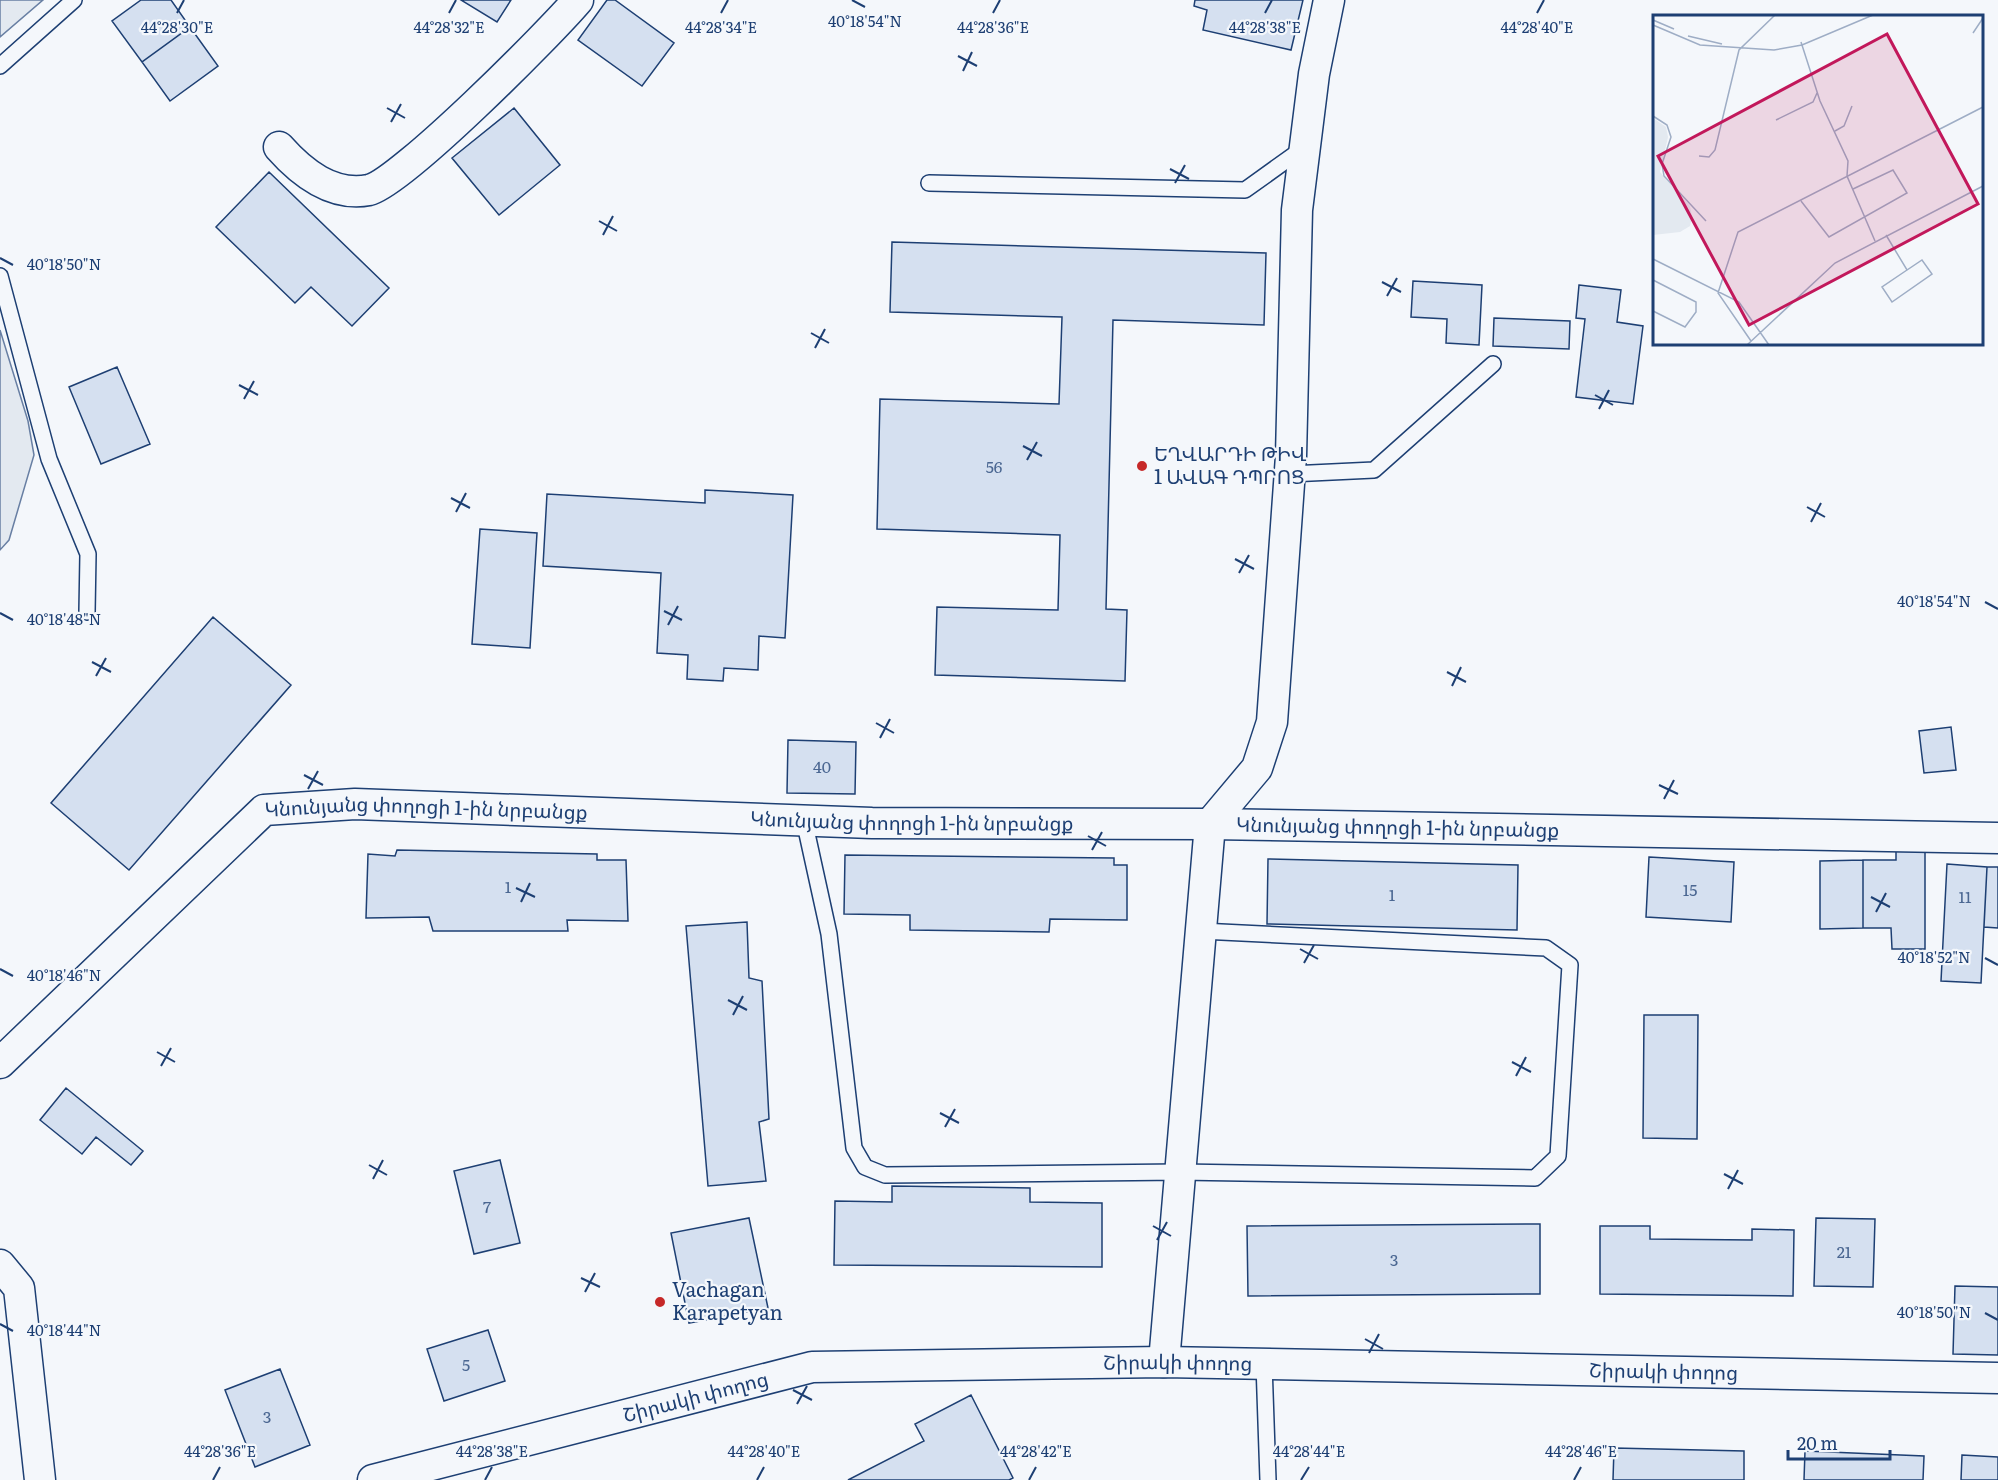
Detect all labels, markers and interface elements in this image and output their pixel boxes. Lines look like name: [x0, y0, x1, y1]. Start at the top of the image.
text: 40°18'54"N: [828, 9, 902, 32]
text: 44°28'30"E: [141, 15, 213, 38]
text: 44°28'32"E: [413, 15, 485, 38]
text: 44°28'34"E: [685, 15, 757, 38]
text: 44°28'36"E: [957, 15, 1029, 38]
text: 44°28'38"E: [1229, 15, 1301, 38]
text: 44°28'40"E: [1501, 15, 1573, 38]
inset map: [1653, 15, 1983, 345]
text: 40°18'50"N: [27, 252, 101, 275]
place label: ԵՂՎԱՐԴԻ ԹԻՎ 1 ԱՎԱԳ ԴՊՐՈՑ: [1154, 437, 1307, 490]
house number: 56: [986, 454, 1003, 478]
marker: ԵՂՎԱՐԴԻ ԹԻՎ 1 ԱՎԱԳ ԴՊՐՈՑ: [1135, 459, 1149, 473]
text: 40°18'54"N: [1897, 589, 1971, 612]
text: 40°18'48"N: [27, 607, 101, 630]
house number: 40: [813, 754, 831, 778]
street label: Կնունյանց փողոցի 1-ին նրբանցք: [264, 787, 588, 826]
street label: Կնունյանց փողոցի 1-ին նրբանցք: [750, 802, 1073, 837]
street label: Կնունյանց փողոցի 1-ին նրբանցք: [1236, 807, 1560, 843]
house number: 1: [505, 874, 512, 898]
house number: 15: [1683, 877, 1697, 901]
house number: 1: [1389, 882, 1396, 906]
house number: 11: [1958, 884, 1972, 908]
text: 40°18'52"N: [1897, 945, 1971, 968]
text: 40°18'46"N: [27, 963, 101, 986]
house number: 7: [483, 1194, 491, 1218]
house number: 21: [1837, 1239, 1852, 1263]
house number: 3: [1390, 1247, 1398, 1271]
place label: Vachagan Karapetyan: [672, 1273, 783, 1326]
marker: Vachagan Karapetyan: [653, 1295, 667, 1309]
text: 40°18'50"N: [1897, 1300, 1971, 1323]
text: 40°18'44"N: [27, 1318, 101, 1341]
street label: Շիրակի փողոց: [1103, 1345, 1253, 1377]
house number: 5: [462, 1352, 470, 1376]
street label: Շիրակի փողոց: [1589, 1353, 1739, 1386]
street label: Շիրակի փողոց: [619, 1362, 771, 1428]
house number: 3: [263, 1404, 271, 1428]
scale bar: [1788, 1423, 1890, 1461]
text: 20 m: [1797, 1429, 1838, 1456]
text: 44°28'36"E: [184, 1439, 256, 1462]
text: 44°28'38"E: [456, 1439, 528, 1462]
text: 44°28'40"E: [728, 1439, 800, 1462]
text: 44°28'42"E: [1000, 1439, 1072, 1462]
text: 44°28'44"E: [1273, 1439, 1345, 1462]
text: 44°28'46"E: [1545, 1439, 1617, 1462]

